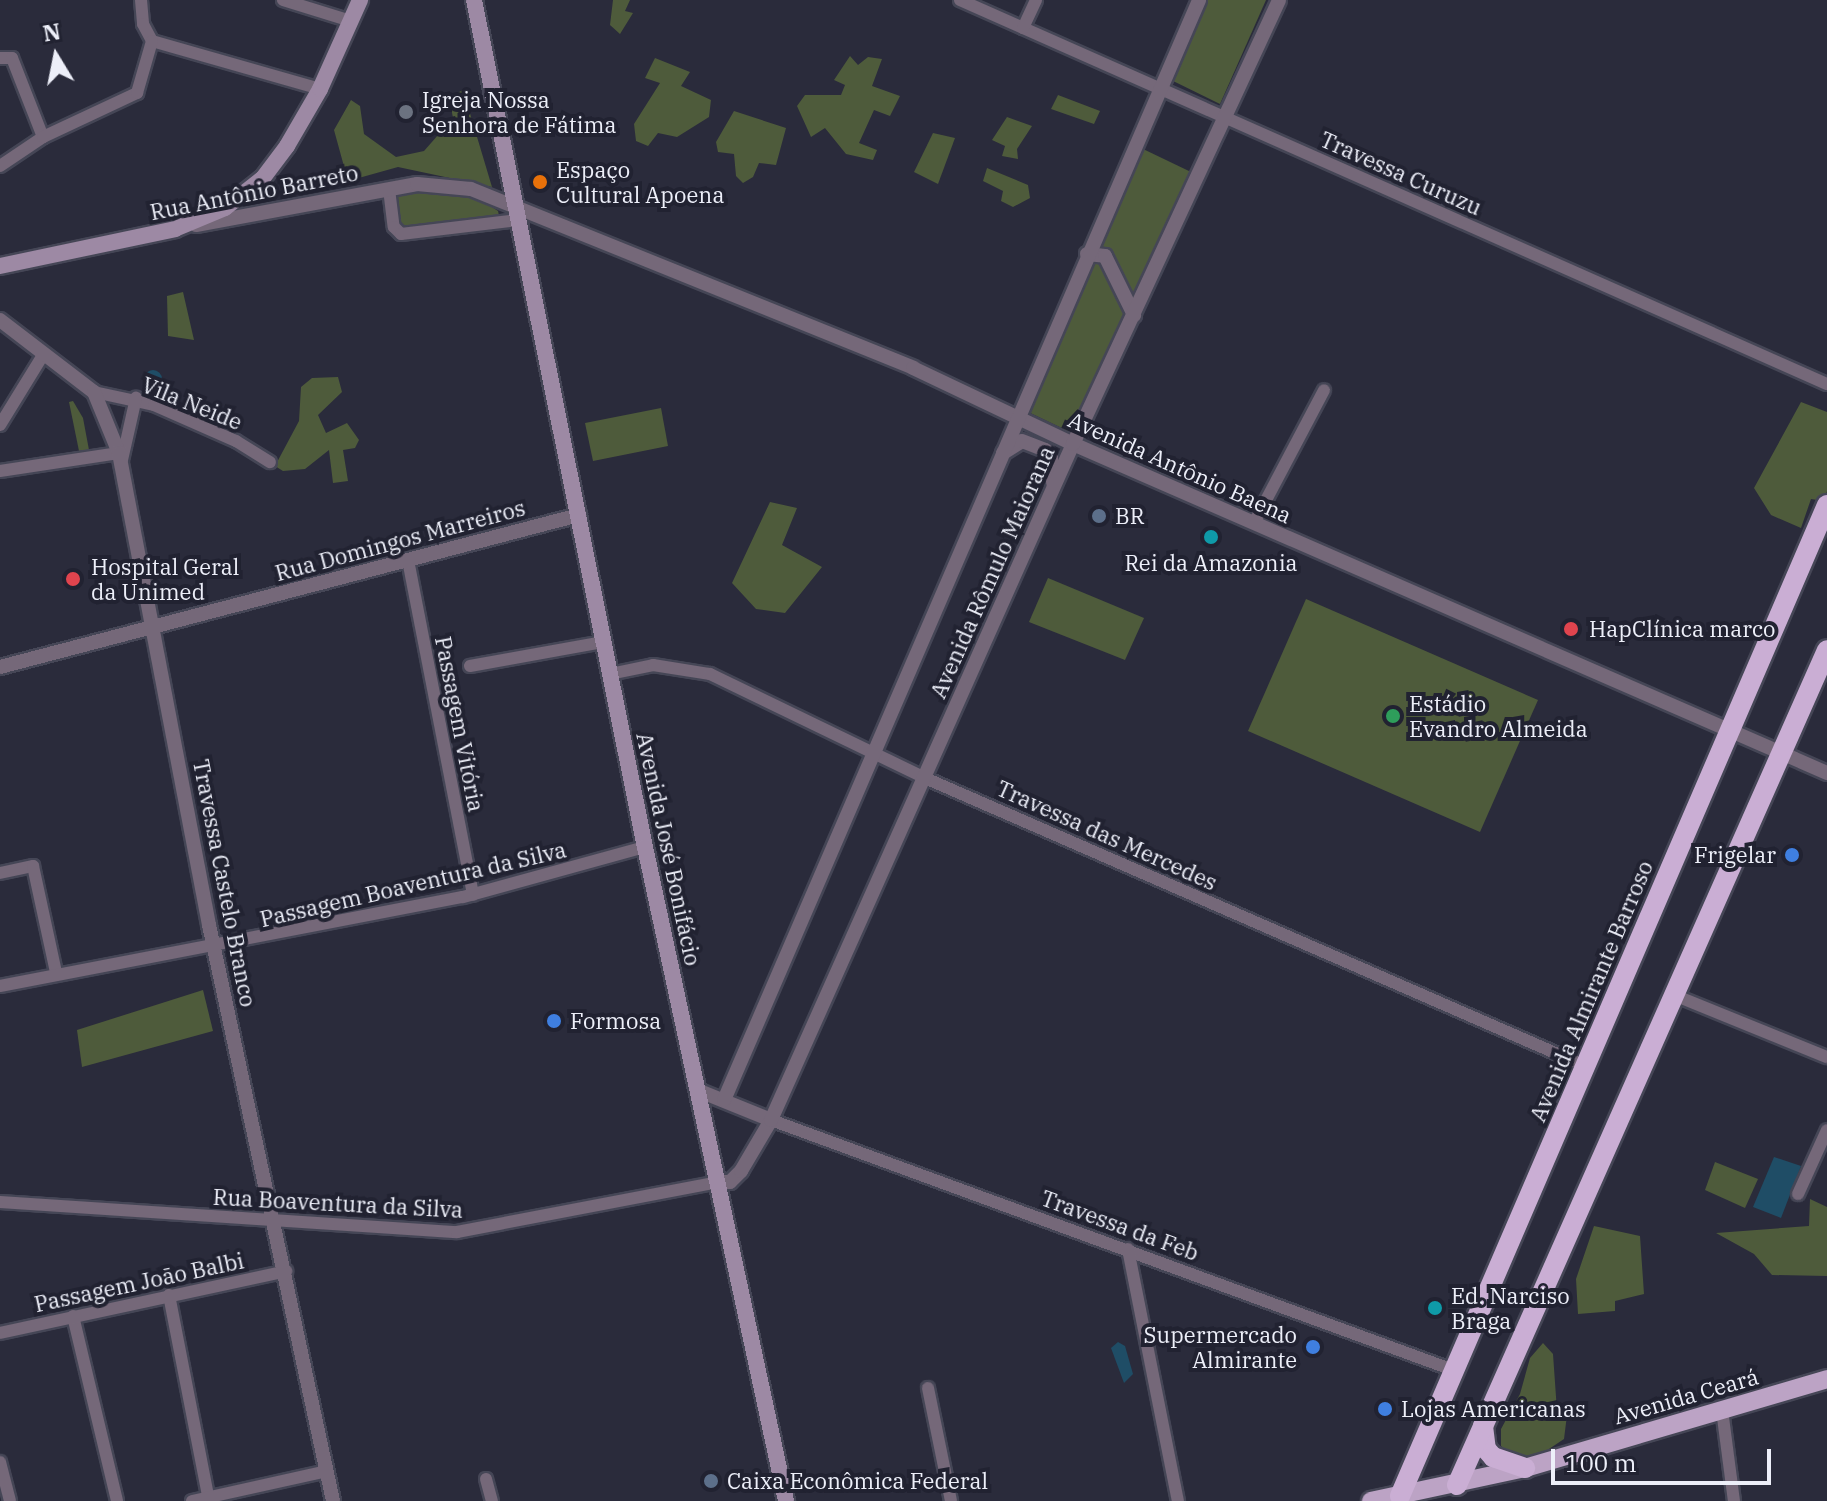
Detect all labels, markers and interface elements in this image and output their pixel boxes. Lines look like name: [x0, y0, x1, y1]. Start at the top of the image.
north arrow: [16, 16, 96, 96]
text: N: [41, 16, 63, 48]
place label: Igreja Nossa Senhora de Fátima: [422, 86, 616, 138]
marker: Igreja Nossa Senhora de Fátima: [397, 103, 415, 121]
street label: Travessa Curuzu: [1316, 126, 1486, 220]
place label: Espaço Cultural Apoena: [556, 156, 724, 208]
street label: Rua Antônio Barreto: [148, 159, 360, 225]
marker: Espaço Cultural Apoena: [531, 173, 549, 191]
street label: Vila Neide: [138, 371, 246, 435]
street label: Avenida Antônio Baena: [1064, 406, 1296, 528]
street label: Avenida Rômulo Maiorana: [924, 442, 1060, 702]
street label: Rua Domingos Marreiros: [272, 494, 528, 586]
place label: BR: [1115, 503, 1145, 529]
marker: BR: [1090, 507, 1108, 525]
marker: Rei da Amazonia: [1202, 528, 1220, 546]
place label: Rei da Amazonia: [1124, 550, 1298, 576]
place label: Hospital Geral da Unimed: [91, 553, 239, 604]
marker: Hospital Geral da Unimed: [62, 568, 84, 590]
place label: HapClínica marco: [1589, 616, 1775, 642]
marker: HapClínica marco: [1560, 618, 1582, 640]
street label: Passagem Vitória: [430, 634, 490, 814]
place label: Estádio Evandro Almeida: [1409, 690, 1588, 742]
marker: Estádio Evandro Almeida: [1384, 707, 1402, 725]
street label: Avenida José Bonifácio: [631, 730, 707, 968]
street label: Travessa Castelo Branco: [188, 757, 262, 1009]
street label: Travessa das Mercedes: [993, 774, 1221, 896]
street label: Passagem Boaventura da Silva: [257, 836, 569, 932]
place label: Frigelar: [1694, 842, 1776, 868]
marker: Frigelar: [1783, 846, 1801, 864]
street label: Avenida Almirante Barroso: [1524, 857, 1658, 1125]
place label: Formosa: [570, 1008, 661, 1034]
marker: Formosa: [545, 1012, 563, 1030]
street label: Rua Boaventura da Silva: [212, 1183, 464, 1223]
street label: Travessa da Feb: [1038, 1184, 1202, 1266]
street label: Passagem João Balbi: [32, 1247, 246, 1317]
place label: Ed. Narciso Braga: [1451, 1282, 1570, 1334]
marker: Ed. Narciso Braga: [1426, 1299, 1444, 1317]
place label: Supermercado Almirante: [1144, 1321, 1297, 1372]
marker: Supermercado Almirante: [1304, 1338, 1322, 1356]
street label: Avenida Ceará: [1611, 1363, 1761, 1429]
place label: Lojas Americanas: [1401, 1396, 1586, 1422]
marker: Lojas Americanas: [1376, 1400, 1394, 1418]
scale bar: [1555, 1433, 1775, 1483]
text: 100 m: [1565, 1447, 1637, 1479]
place label: Caixa Econômica Federal: [727, 1468, 988, 1494]
marker: Caixa Econômica Federal: [702, 1472, 720, 1490]

